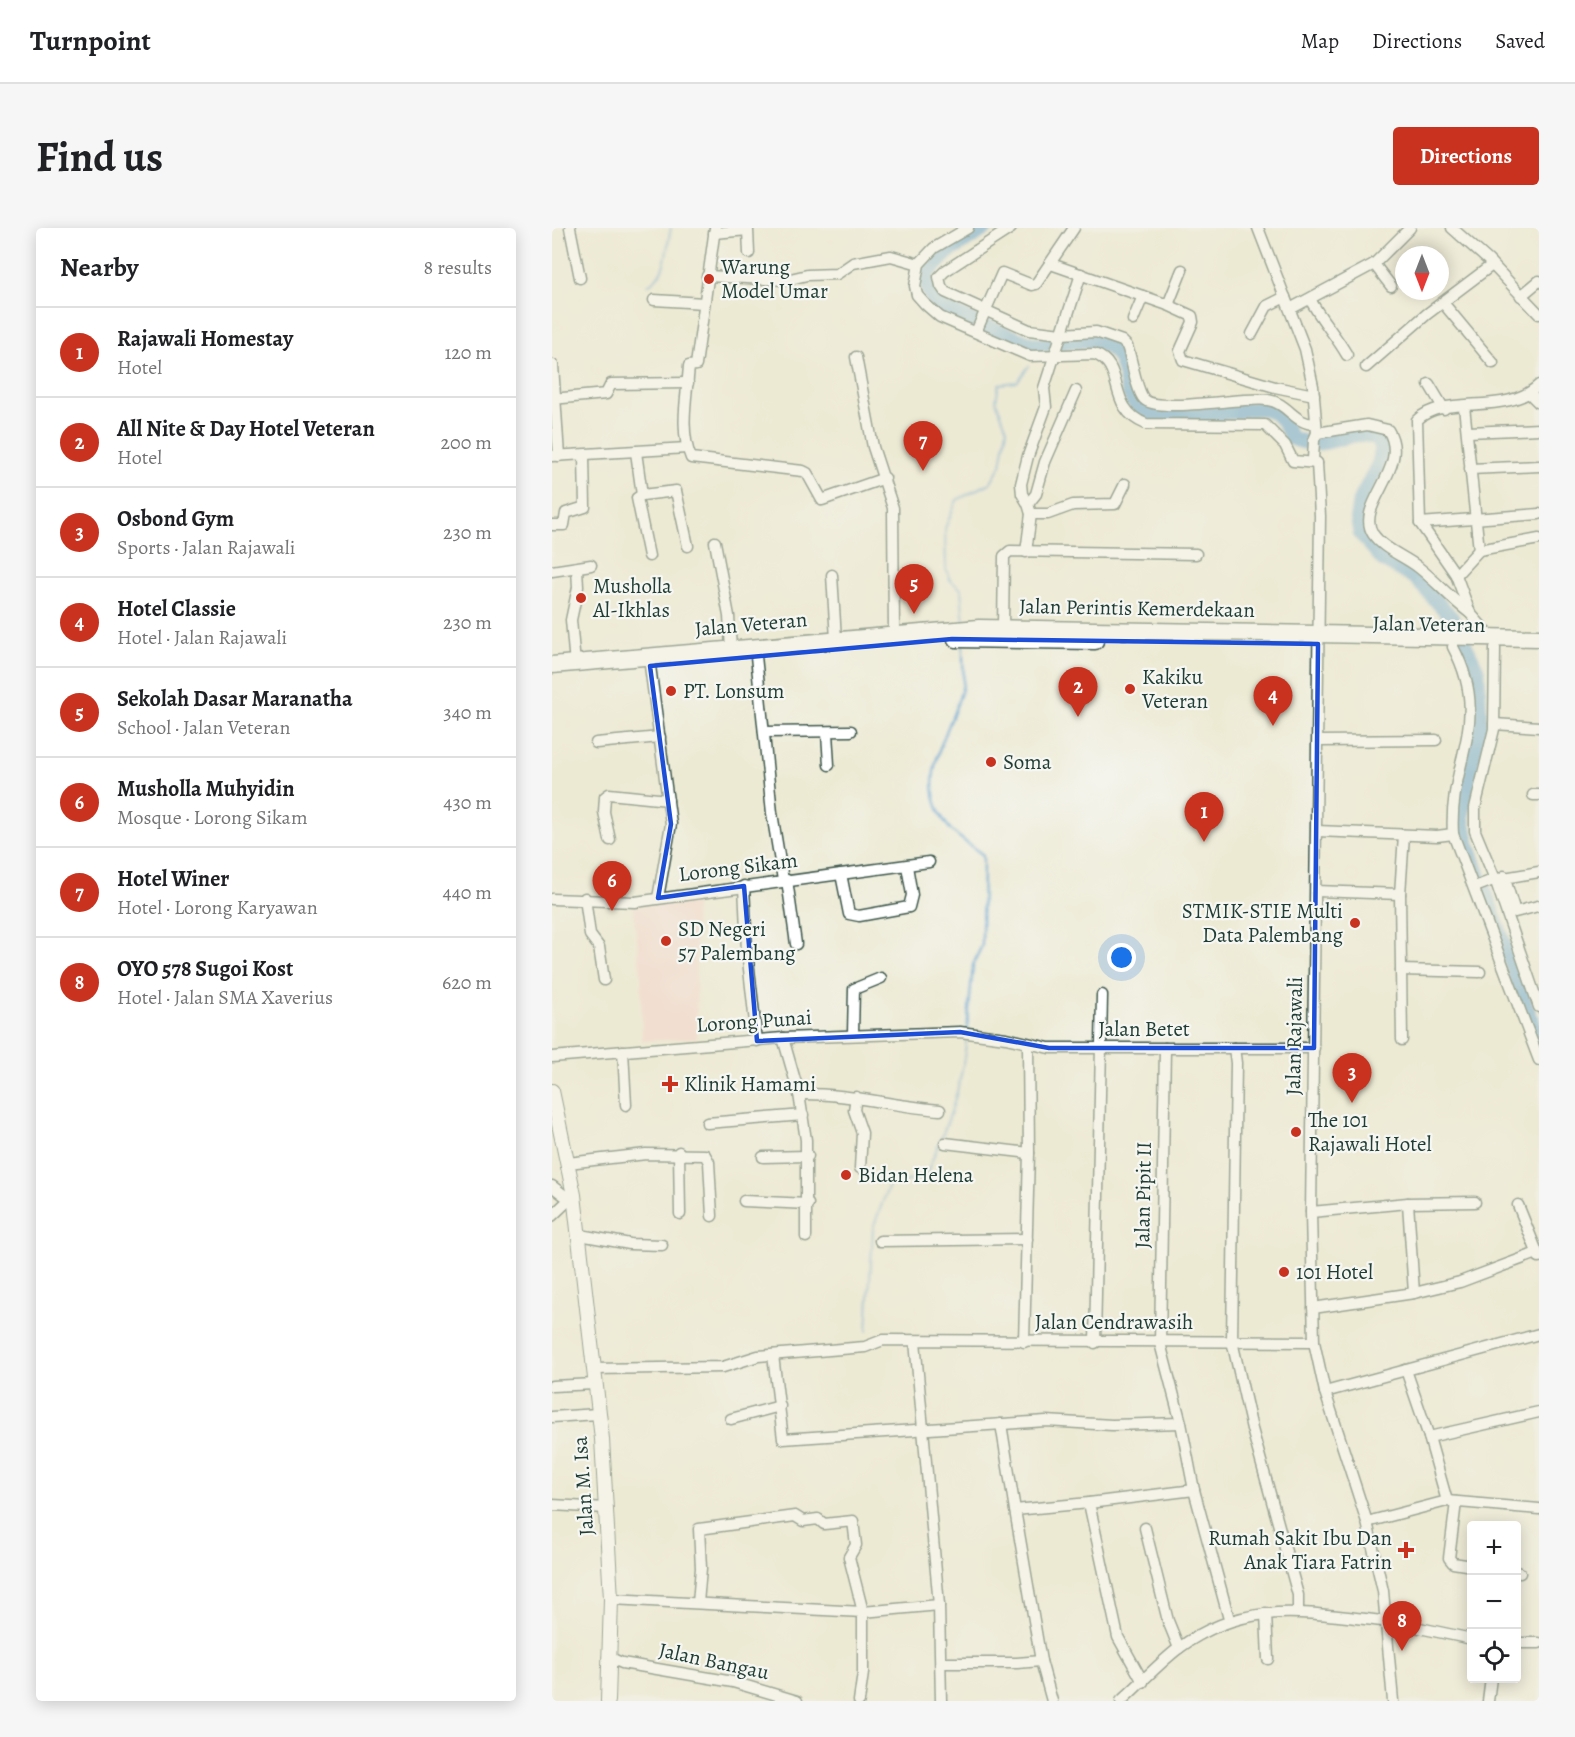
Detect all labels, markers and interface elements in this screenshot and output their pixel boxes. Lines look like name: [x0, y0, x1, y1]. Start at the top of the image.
text: Turnpoint: [30, 22, 151, 60]
text: Map: [1301, 27, 1339, 55]
text: Directions: [1372, 27, 1462, 55]
text: Saved: [1495, 27, 1545, 55]
button: Directions: [1393, 127, 1539, 185]
text: Find us: [36, 128, 163, 185]
north arrow: [1395, 246, 1449, 300]
text: Nearby: [60, 250, 139, 285]
place label: Warung Model Umar: [720, 253, 828, 305]
text: 8 results: [424, 254, 492, 281]
marker: Warung Model Umar: [702, 272, 716, 286]
text: Rajawali Homestay: [117, 324, 293, 354]
text: 1: [76, 339, 83, 366]
text: 120 m: [444, 339, 492, 366]
text: Hotel: [117, 354, 162, 381]
text: All Nite & Day Hotel Veteran: [117, 414, 375, 444]
pin: 7: [904, 422, 943, 471]
text: 2: [75, 429, 84, 456]
text: 200 m: [441, 429, 492, 456]
text: Hotel: [117, 444, 162, 471]
text: Osbond Gym: [117, 504, 234, 534]
text: 3: [75, 519, 84, 546]
text: 230 m: [443, 519, 492, 546]
text: Sports · Jalan Rajawali: [117, 534, 295, 561]
pin: 5: [894, 564, 934, 614]
place label: Musholla Al-Ikhlas: [592, 572, 672, 624]
marker: Musholla Al-Ikhlas: [574, 591, 588, 605]
street label: Jalan Perintis Kemerdekaan: [1019, 592, 1255, 624]
text: Hotel Classie: [117, 594, 236, 624]
street label: Jalan Veteran: [694, 605, 808, 643]
text: 4: [75, 609, 84, 636]
text: 230 m: [443, 609, 492, 636]
street label: Jalan Veteran: [1372, 609, 1486, 639]
text: Hotel · Jalan Rajawali: [117, 624, 287, 651]
place label: Kakiku Veteran: [1141, 663, 1208, 715]
pin: 2: [1058, 668, 1098, 717]
pin: 4: [1254, 676, 1292, 726]
place label: PT. Lonsum: [683, 677, 784, 705]
marker: Kakiku Veteran: [1123, 682, 1137, 696]
text: Sekolah Dasar Maranatha: [117, 684, 353, 714]
marker: PT. Lonsum: [664, 684, 678, 698]
text: 5: [75, 699, 84, 726]
text: 340 m: [443, 699, 492, 726]
text: School · Jalan Veteran: [117, 714, 290, 741]
place label: Soma: [1003, 748, 1052, 776]
marker: Soma: [984, 755, 998, 769]
text: Musholla Muhyidin: [117, 774, 295, 804]
text: 6: [75, 789, 84, 816]
text: 430 m: [443, 789, 492, 816]
pin: 1: [1184, 792, 1224, 842]
text: Mosque · Lorong Sikam: [117, 804, 308, 831]
street label: Lorong Sikam: [677, 846, 799, 888]
pin: 6: [592, 862, 632, 911]
text: Hotel Winer: [117, 864, 229, 894]
text: 7: [75, 879, 84, 906]
text: 440 m: [443, 879, 492, 906]
text: Hotel · Lorong Karyawan: [117, 894, 318, 921]
place label: STMIK-STIE Multi Data Palembang: [1182, 897, 1343, 949]
place label: SD Negeri 57 Palembang: [678, 915, 796, 967]
marker: STMIK-STIE Multi Data Palembang: [1348, 916, 1362, 930]
marker: SD Negeri 57 Palembang: [659, 934, 673, 948]
your location: [1107, 943, 1136, 972]
text: OYO 578 Sugoi Kost: [117, 954, 293, 984]
text: 8: [75, 969, 84, 996]
text: 620 m: [442, 969, 492, 996]
street label: Jalan Rajawali: [1279, 976, 1309, 1096]
text: Hotel · Jalan SMA Xaverius: [117, 984, 333, 1011]
street label: Lorong Punai: [695, 1003, 813, 1039]
street label: Jalan Betet: [1098, 1015, 1190, 1043]
pin: 3: [1332, 1054, 1372, 1103]
place label: Klinik Hamami: [684, 1070, 816, 1098]
marker: Klinik Hamami: [661, 1075, 679, 1093]
place label: The 101 Rajawali Hotel: [1308, 1106, 1432, 1158]
marker: The 101 Rajawali Hotel: [1289, 1125, 1303, 1139]
street label: Jalan Pipit II: [1128, 1141, 1158, 1249]
place label: Bidan Helena: [858, 1161, 974, 1189]
marker: Bidan Helena: [839, 1168, 853, 1182]
place label: 101 Hotel: [1296, 1258, 1373, 1286]
marker: 101 Hotel: [1277, 1265, 1291, 1279]
street label: Jalan Cendrawasih: [1035, 1308, 1193, 1336]
street label: Jalan M. Isa: [566, 1435, 600, 1537]
map controls: [1467, 1521, 1521, 1683]
button: +: [1467, 1521, 1521, 1575]
place label: Rumah Sakit Ibu Dan Anak Tiara Fatrin: [1208, 1524, 1392, 1576]
marker: Rumah Sakit Ibu Dan Anak Tiara Fatrin: [1397, 1541, 1415, 1559]
button: −: [1467, 1575, 1521, 1629]
pin: 8: [1382, 1602, 1422, 1651]
button: locate: [1467, 1629, 1521, 1683]
street label: Jalan Bangau: [656, 1636, 772, 1686]

